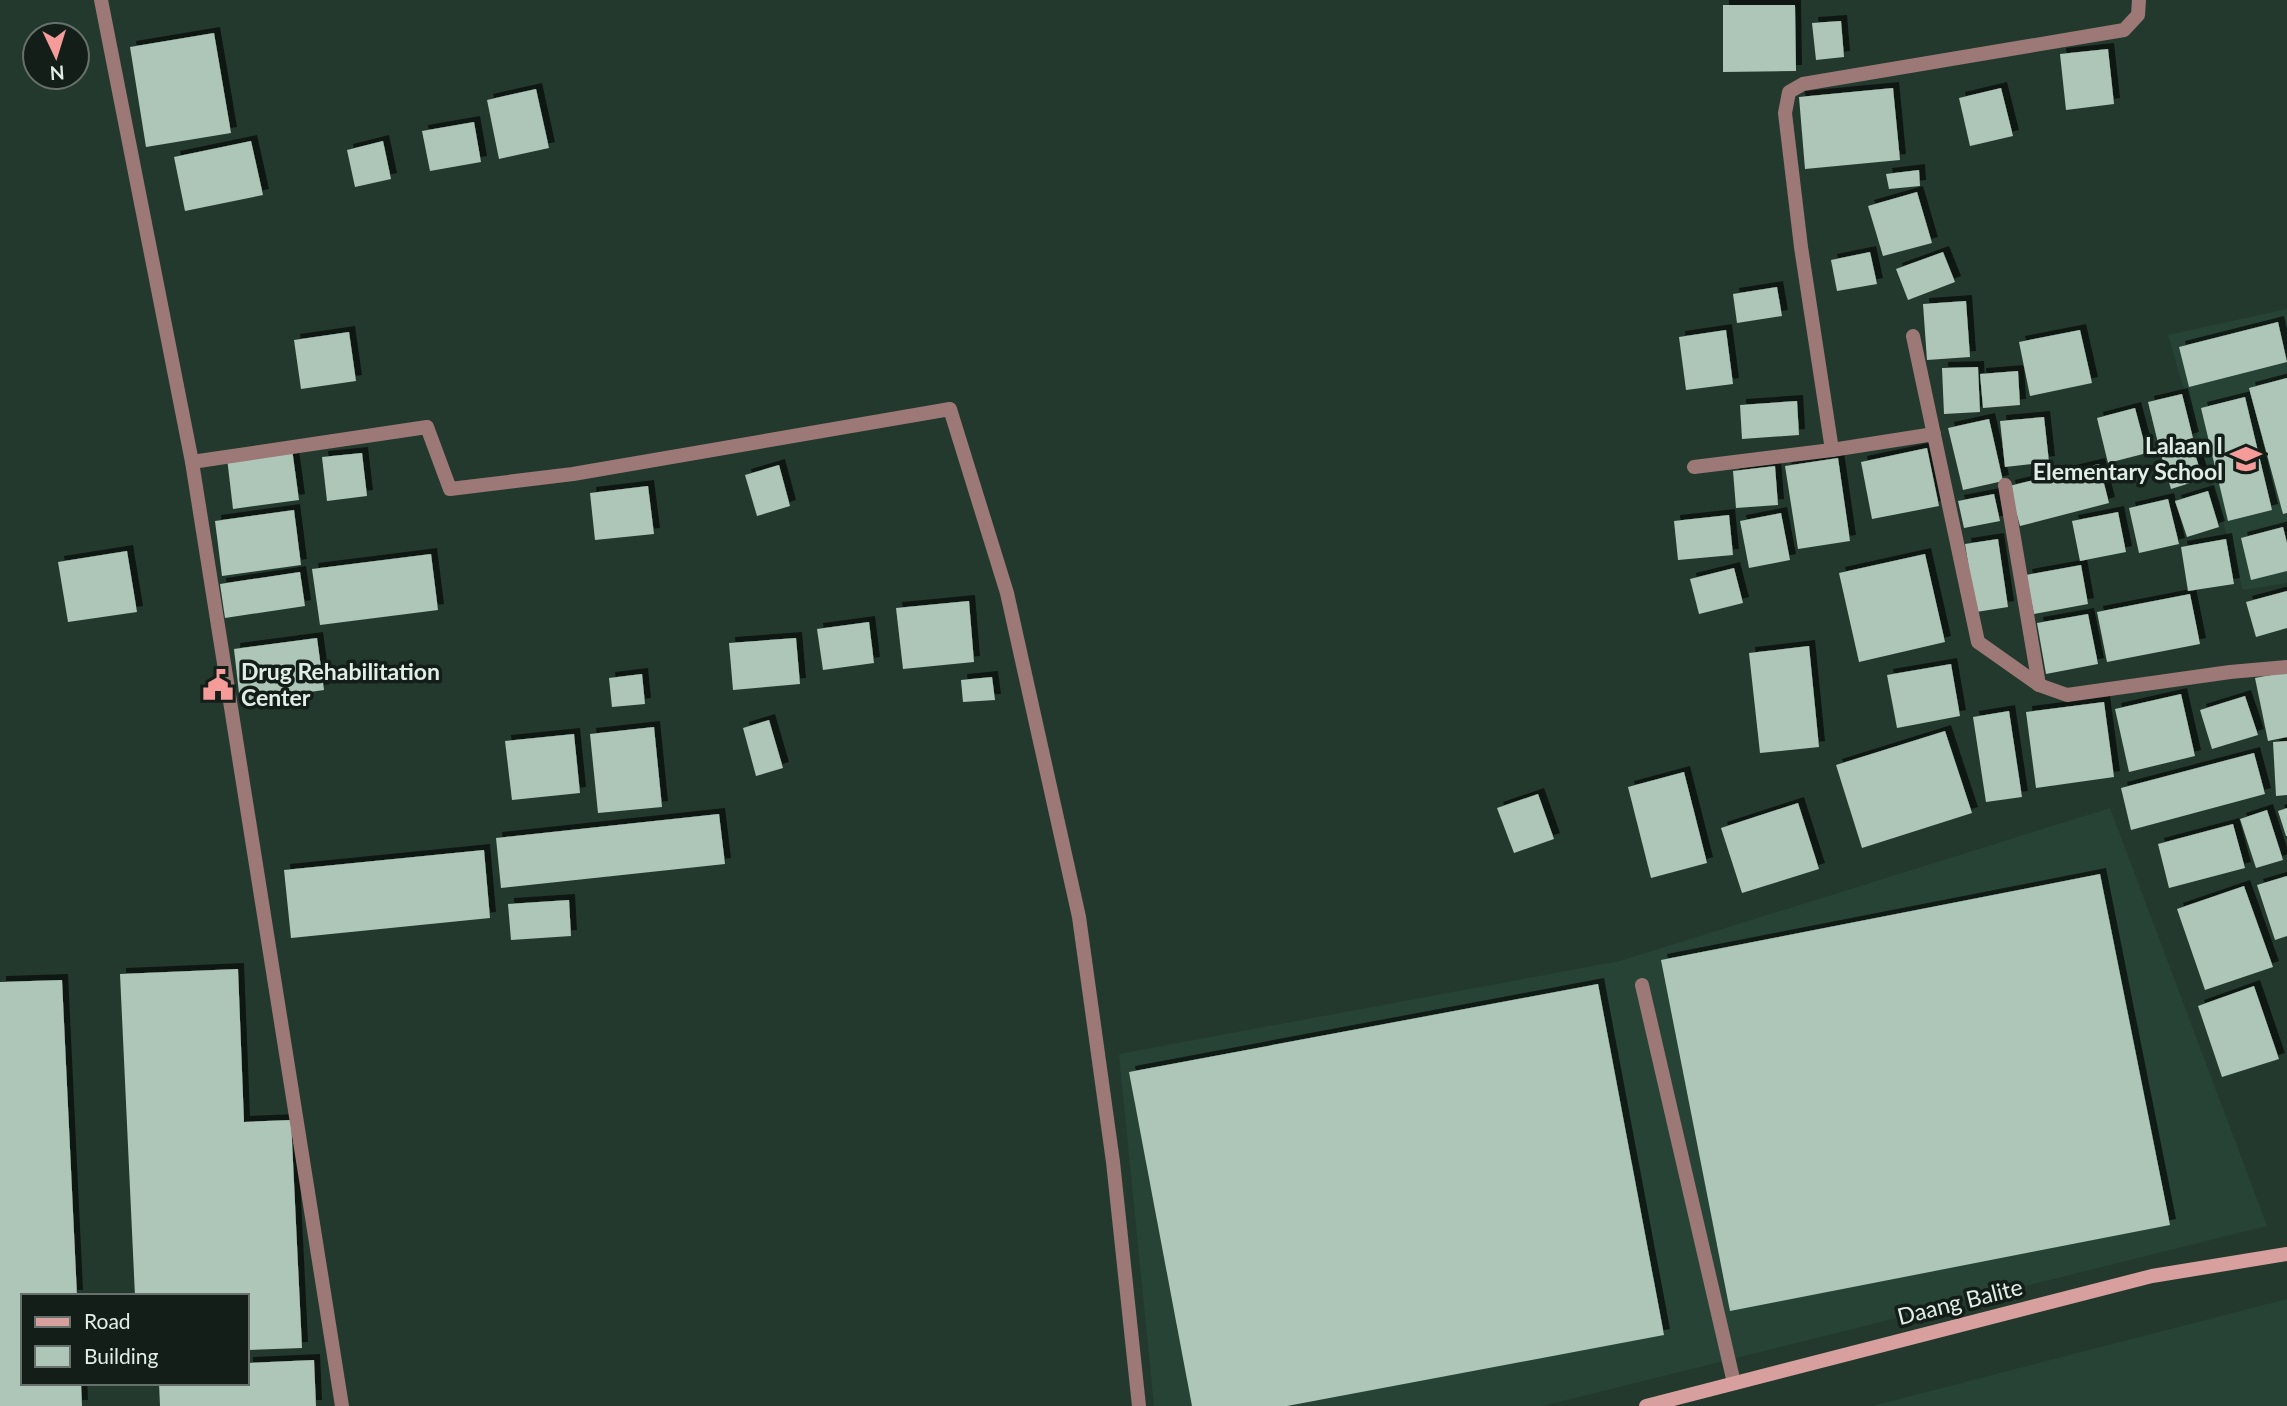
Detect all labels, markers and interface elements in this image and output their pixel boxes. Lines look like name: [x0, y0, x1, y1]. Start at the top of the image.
north arrow: [21, 21, 91, 91]
text: N: [49, 61, 65, 85]
place label: Lalaan I Elementary School: [2033, 431, 2223, 485]
school or university icon: Lalaan I Elementary School: [2229, 442, 2263, 476]
place label: Drug Rehabilitation Center: [241, 657, 440, 711]
public building icon: Drug Rehabilitation Center: [201, 668, 235, 702]
street label: Daang Balite: [1894, 1272, 2025, 1330]
legend: [21, 1294, 248, 1385]
text: Road: [84, 1308, 131, 1333]
text: Building: [84, 1343, 159, 1368]

